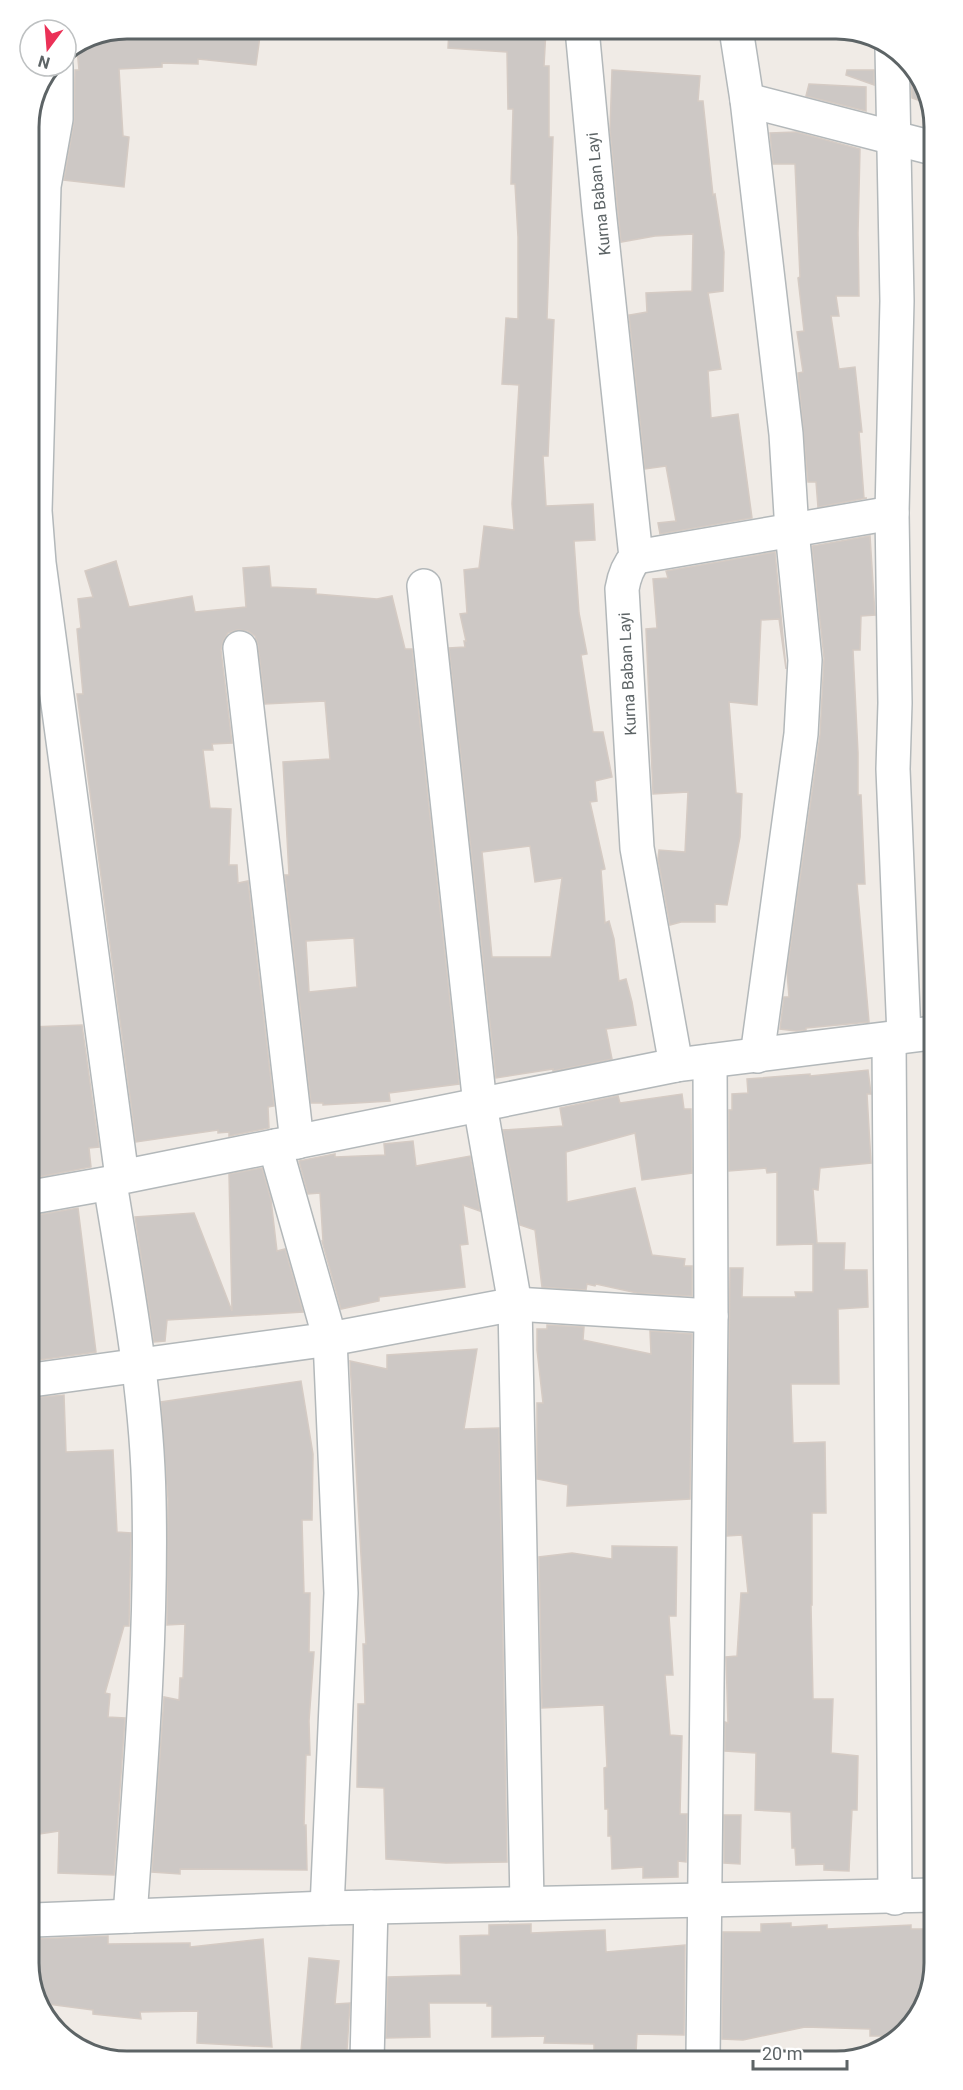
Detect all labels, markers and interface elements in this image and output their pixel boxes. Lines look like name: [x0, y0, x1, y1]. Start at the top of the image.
north arrow: [18, 18, 78, 78]
text: N: [36, 51, 52, 73]
street label: Kurna Baban Layi: [583, 132, 614, 256]
street label: Kurna Baban Layi: [615, 612, 640, 736]
scale bar: [753, 2033, 848, 2071]
text: 20 m: [762, 2043, 802, 2064]

